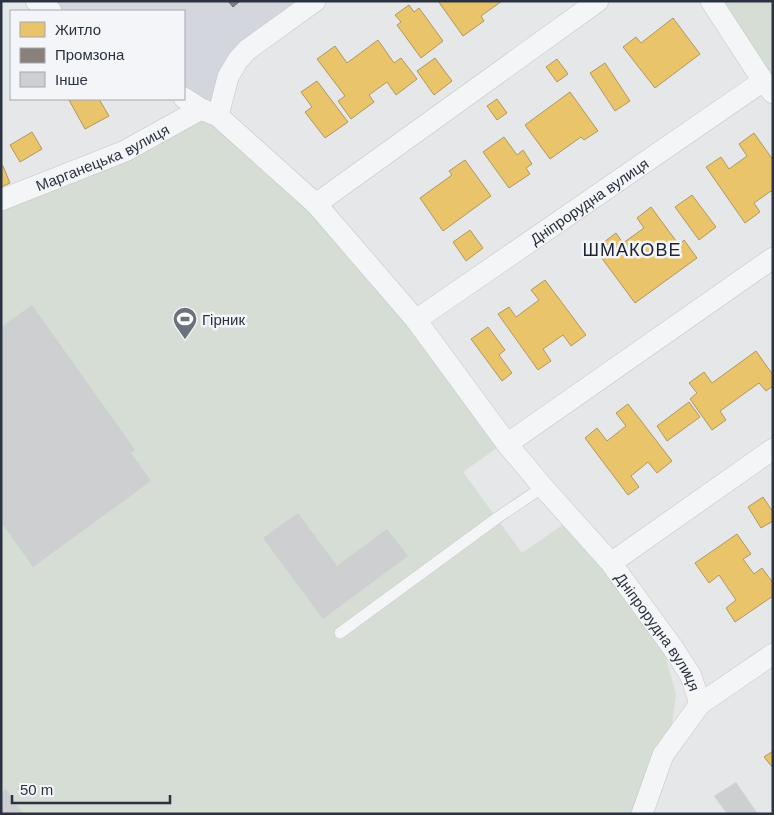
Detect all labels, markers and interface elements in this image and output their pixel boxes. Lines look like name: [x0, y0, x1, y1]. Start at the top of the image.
legend: [10, 10, 185, 100]
text: Житло: [55, 21, 101, 38]
text: Промзона: [55, 46, 125, 63]
text: Інше: [55, 71, 88, 88]
street label: Марганецька вулиця: [33, 120, 172, 194]
street label: Дніпрорудна вулиця: [526, 154, 651, 248]
district label: ШМАКОВЕ: [583, 240, 681, 260]
sports icon: Гірник: [172, 306, 198, 340]
place label: Гірник: [202, 311, 245, 328]
street label: Дніпрорудна вулиця: [612, 569, 704, 693]
scale bar: [12, 772, 170, 804]
text: 50 m: [20, 781, 53, 798]

